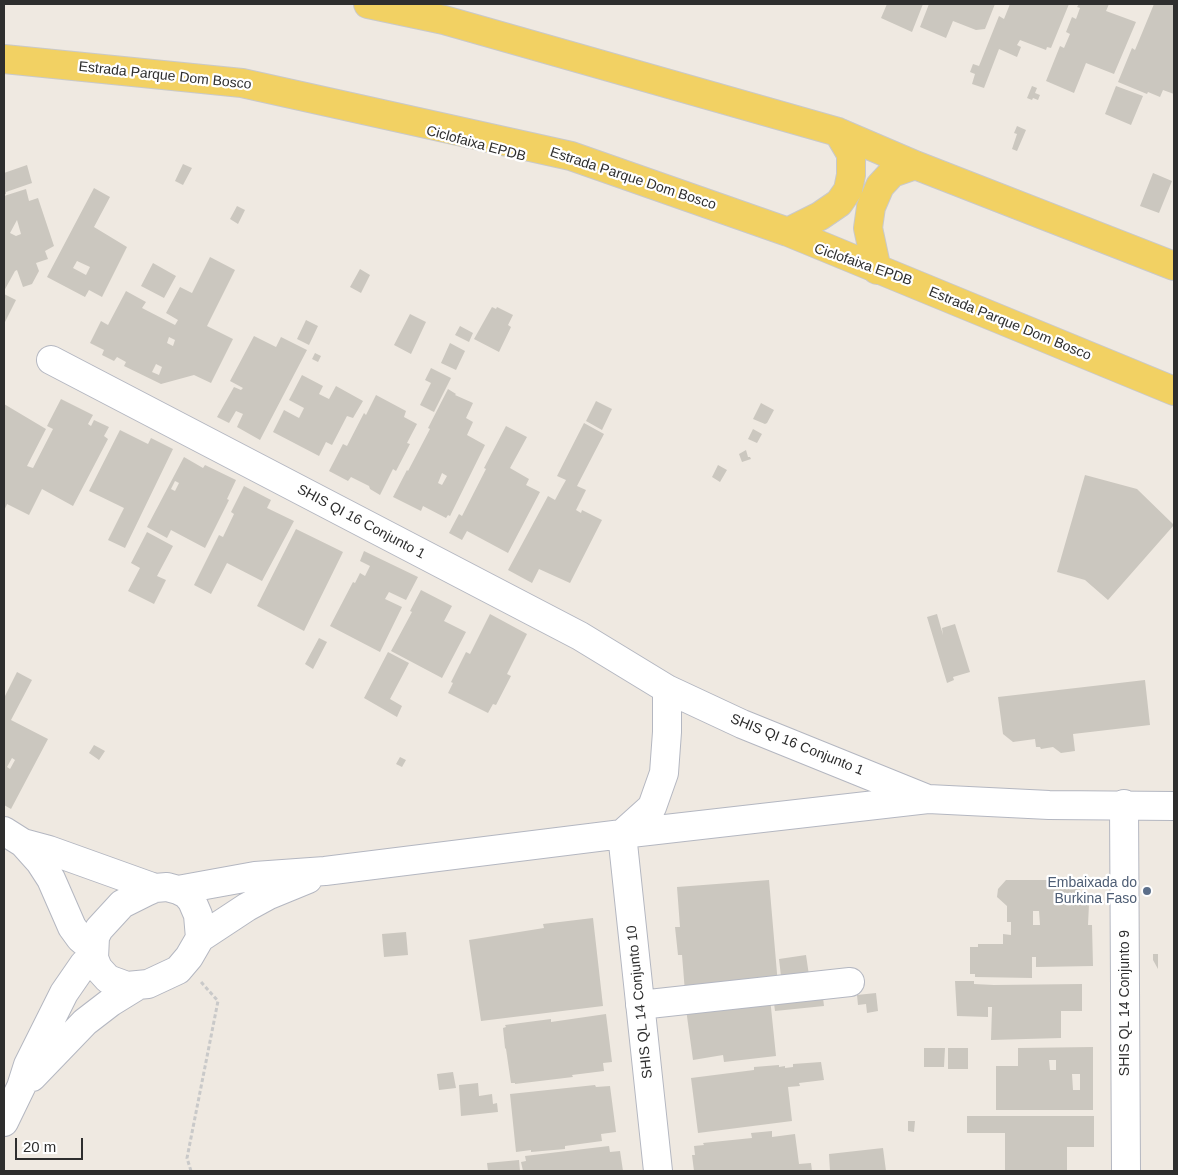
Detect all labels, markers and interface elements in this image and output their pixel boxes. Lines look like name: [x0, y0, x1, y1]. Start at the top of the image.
street label: Estrada Parque Dom Bosco: [78, 59, 252, 93]
street label: Ciclofaixa EPDB: [424, 123, 528, 165]
street label: Estrada Parque Dom Bosco: [548, 144, 718, 214]
street label: Ciclofaixa EPDB: [812, 240, 914, 290]
street label: Estrada Parque Dom Bosco: [926, 284, 1094, 364]
street label: SHIS QI 16 Conjunto 1: [294, 481, 428, 563]
street label: SHIS QI 16 Conjunto 1: [728, 711, 866, 779]
place label: Embaixada do Burkina Faso: [1047, 875, 1137, 908]
marker: Embaixada do Burkina Faso: [1141, 885, 1153, 897]
street label: SHIS QL 14 Conjunto 10: [624, 924, 656, 1080]
street label: SHIS QL 14 Conjunto 9: [1117, 930, 1133, 1076]
scale bar: [18, 1128, 85, 1160]
text: 20 m: [23, 1138, 56, 1155]

